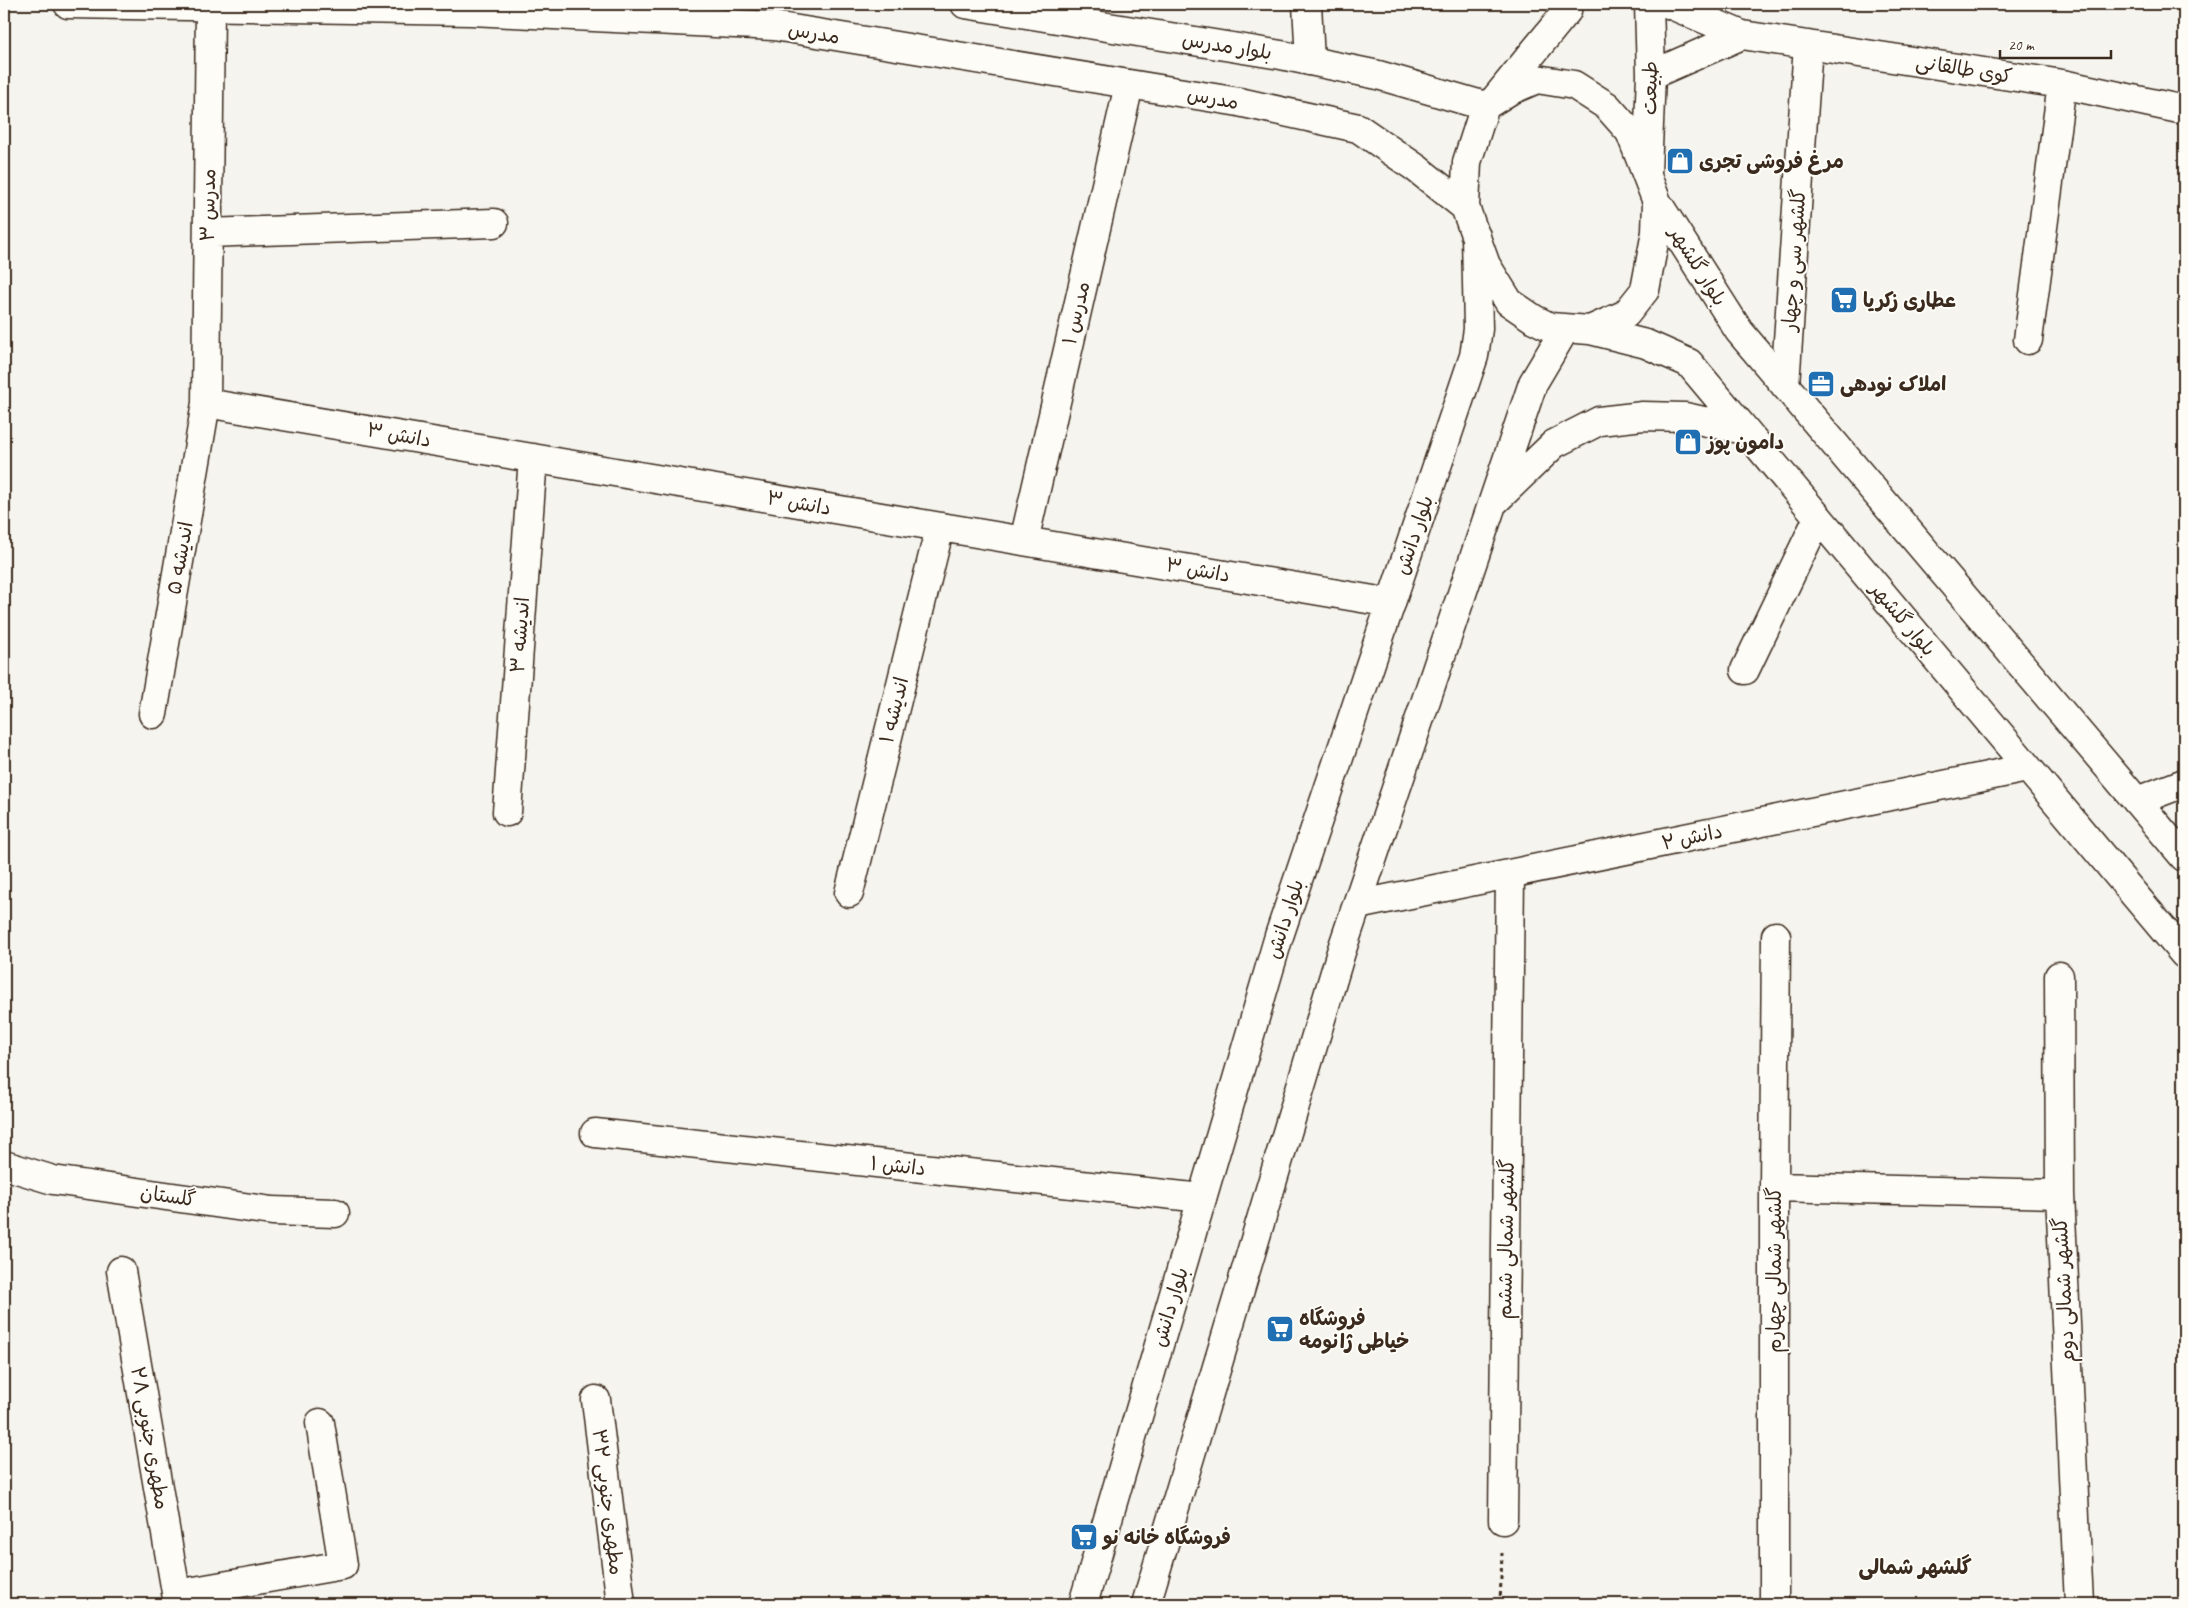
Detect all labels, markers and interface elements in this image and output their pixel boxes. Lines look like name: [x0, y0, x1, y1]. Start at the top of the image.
street label: مدرس: [786, 17, 842, 49]
street label: بلوار مدرس: [1180, 27, 1274, 65]
scale bar: [2000, 28, 2112, 60]
text: 20 m: [2008, 36, 2035, 55]
street label: کوی طالقانی: [1914, 49, 2014, 89]
street label: طبیعت: [1637, 61, 1663, 115]
street label: مدرس: [1185, 81, 1241, 115]
shop icon: مرغ فروشی تجری: [1665, 146, 1695, 176]
place label: مرغ فروشی تجری: [1699, 149, 1844, 175]
street label: مدرس ۳: [195, 168, 221, 242]
street label: گلشهر سی و چهار: [1776, 188, 1811, 334]
street label: بلوار گلشهر: [1663, 220, 1732, 311]
street label: مدرس ۱: [1057, 279, 1095, 347]
supermarket icon: عطاری زکریا: [1829, 285, 1859, 315]
place label: عطاری زکریا: [1863, 288, 1956, 313]
office icon: املاک نودهی: [1806, 369, 1836, 399]
place label: املاک نودهی: [1840, 372, 1946, 397]
street label: دانش ۳: [365, 417, 433, 453]
shop icon: دامون پوز: [1673, 427, 1703, 457]
place label: دامون پوز: [1705, 430, 1784, 455]
street label: دانش ۳: [765, 485, 833, 521]
street label: بلوار دانش: [1389, 492, 1439, 578]
street label: اندیشه ۵: [161, 520, 199, 596]
street label: دانش ۳: [1164, 552, 1232, 588]
street label: بلوار گلشهر: [1863, 575, 1941, 661]
street label: اندیشه ۳: [505, 596, 535, 674]
street label: اندیشه ۱: [874, 674, 914, 746]
street label: ۲ دانش: [1659, 818, 1725, 856]
street label: بلوار دانش: [1260, 876, 1310, 962]
street label: دانش ۱: [869, 1151, 927, 1181]
street label: گلشهر شمالی ششم: [1492, 1159, 1522, 1320]
street label: گلستان: [139, 1180, 197, 1212]
street label: گلشهر شمالی چهارم: [1762, 1187, 1789, 1353]
street label: گلشهر شمالی دوم: [2048, 1216, 2083, 1363]
street label: بلوار دانش: [1146, 1264, 1194, 1350]
place label: فروشگاه خیاطی ژانومه: [1299, 1306, 1409, 1354]
supermarket icon: فروشگاه خیاطی ژانومه: [1265, 1314, 1295, 1344]
street label: ۲۸ مطهری جنوبی: [124, 1365, 175, 1512]
street label: مطهری جنوبی ۳۲: [586, 1427, 629, 1577]
supermarket icon: فروشگاه خانه نو: [1069, 1522, 1099, 1552]
place label: فروشگاه خانه نو: [1101, 1525, 1231, 1550]
district label: گلشهر شمالی: [1859, 1554, 1972, 1580]

